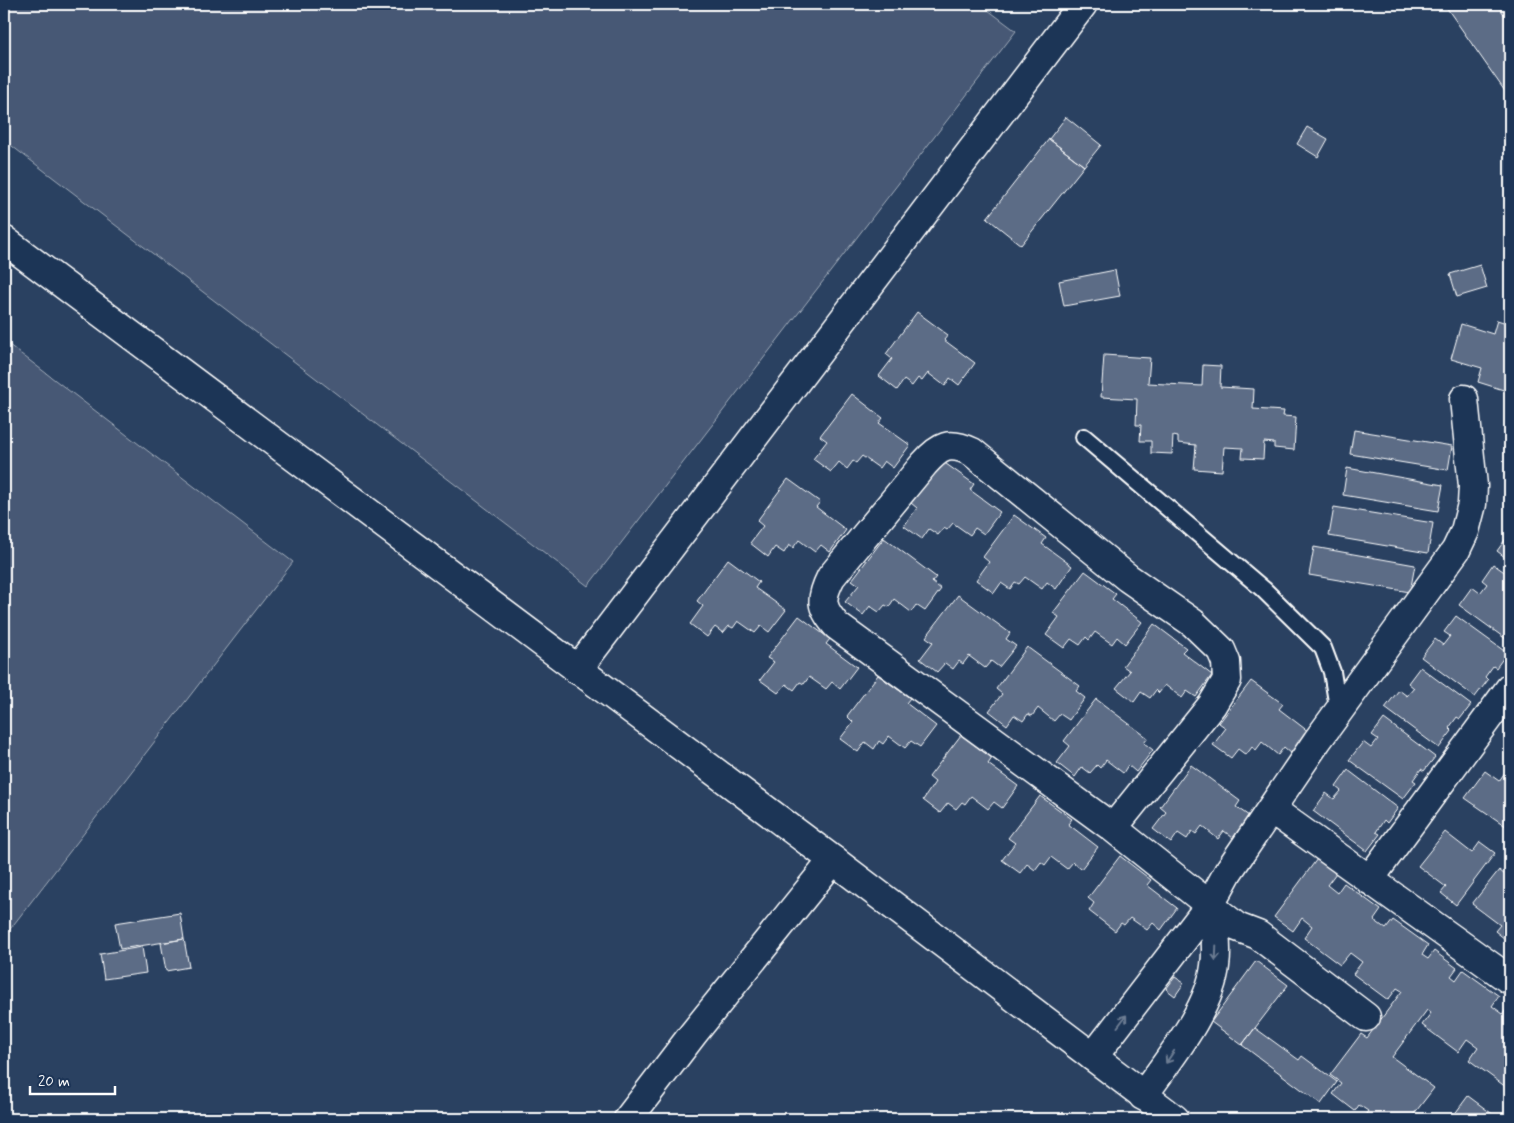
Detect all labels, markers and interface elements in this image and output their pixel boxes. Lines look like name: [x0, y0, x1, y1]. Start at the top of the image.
one-way arrow: [1211, 944, 1221, 961]
one-way arrow: [1116, 1015, 1127, 1028]
one-way arrow: [1165, 1050, 1175, 1064]
scale bar: [30, 1063, 115, 1095]
text: 20 m: [38, 1072, 70, 1092]

